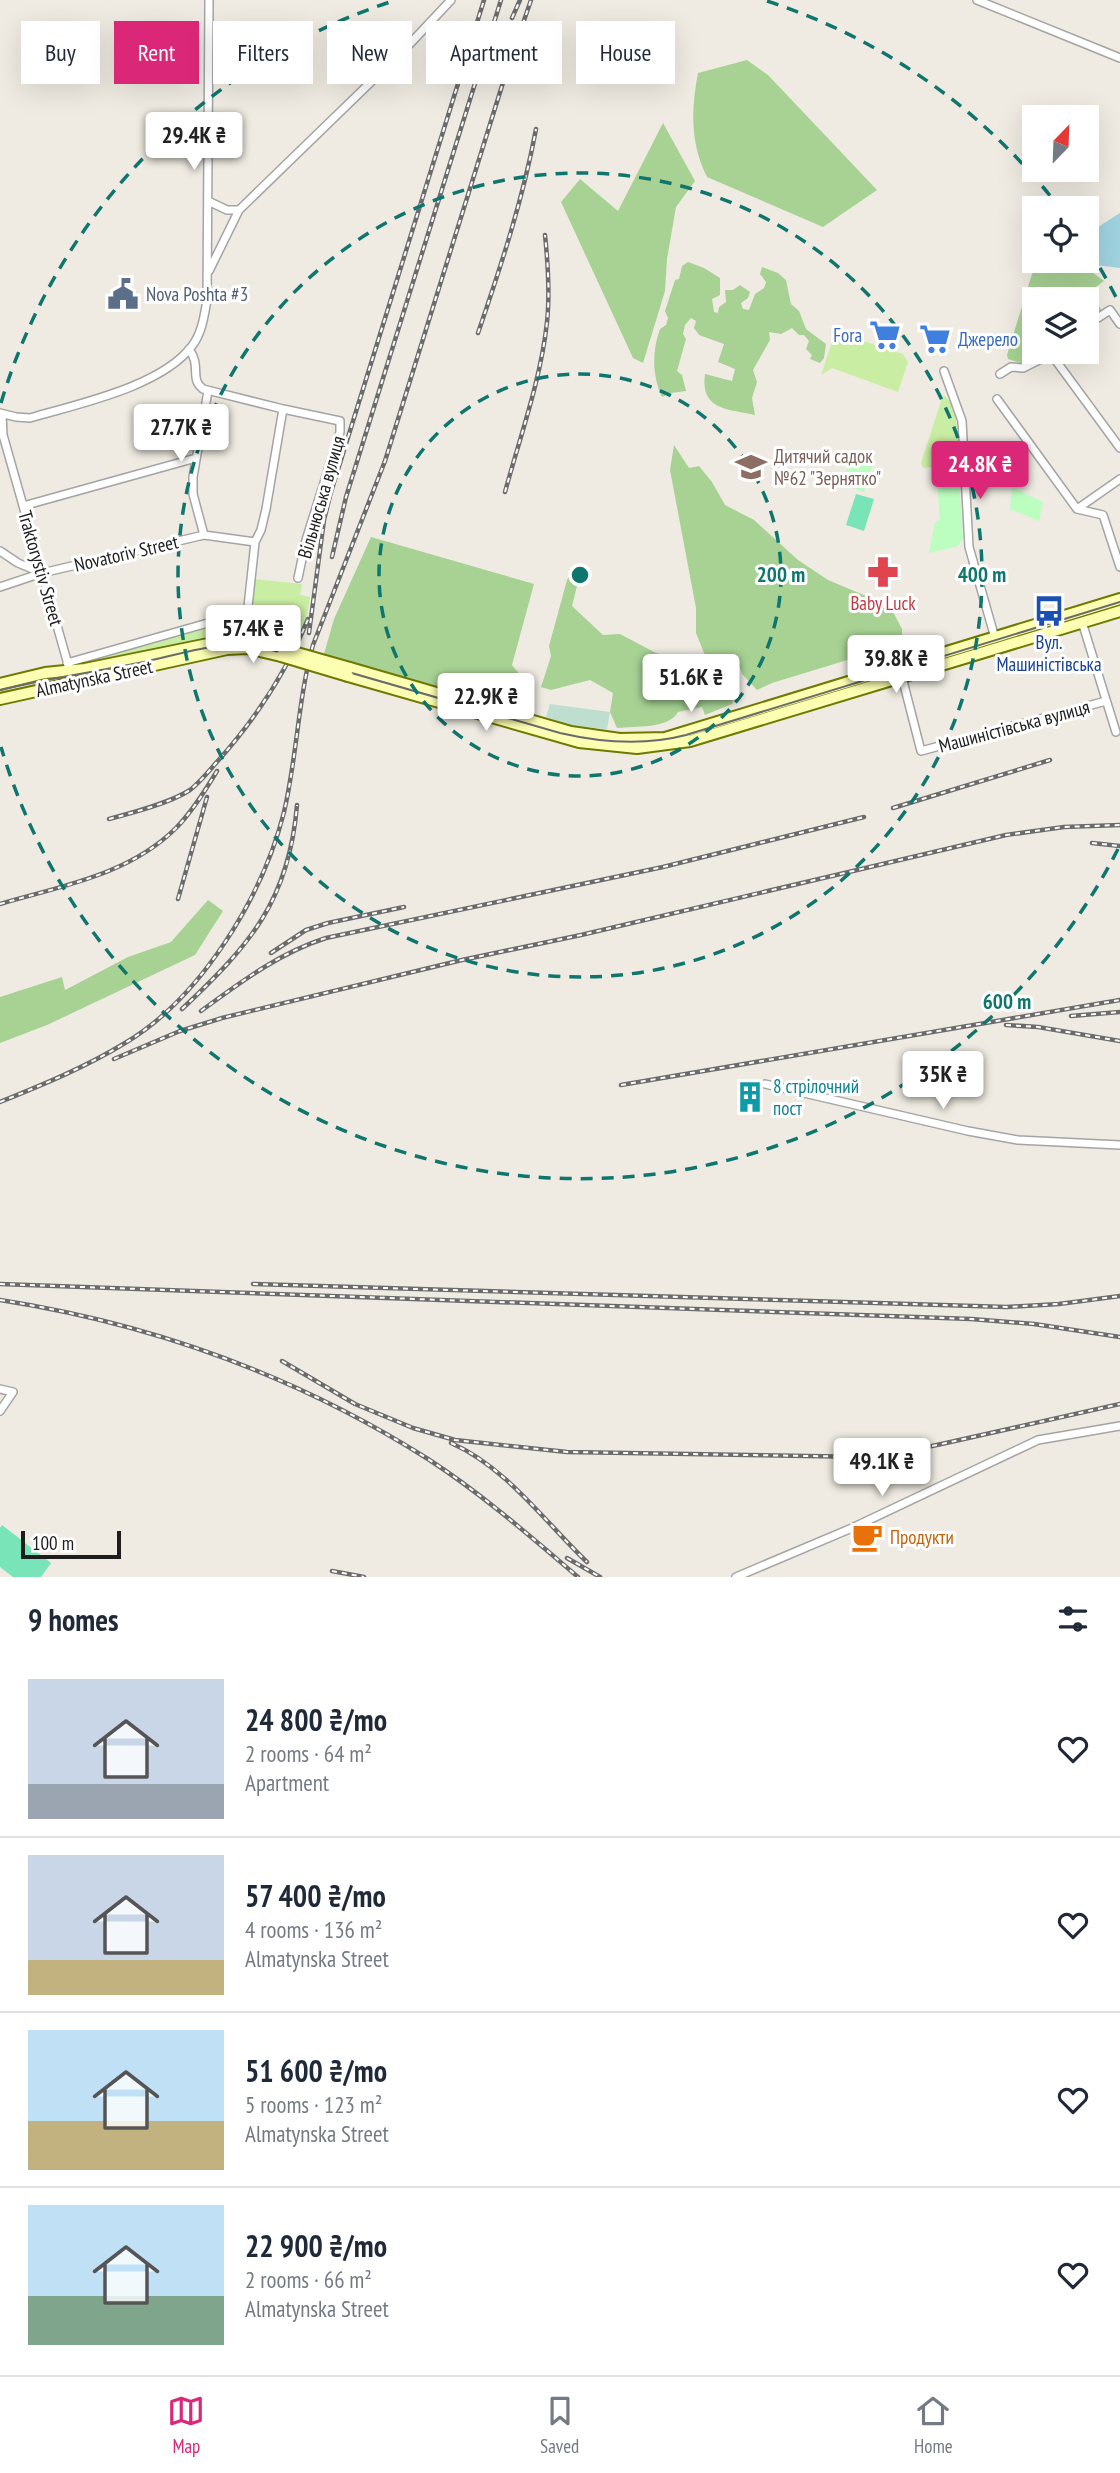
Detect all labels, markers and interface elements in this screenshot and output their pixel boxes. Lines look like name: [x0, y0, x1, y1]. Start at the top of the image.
chip: Buy: [21, 21, 100, 84]
chip: Rent: [114, 21, 199, 84]
chip: Filters: [213, 21, 313, 84]
chip: New: [327, 21, 412, 84]
chip: Apartment: [426, 21, 562, 84]
chip: House: [576, 21, 675, 84]
north arrow: [1022, 105, 1099, 182]
map controls: [1022, 105, 1099, 364]
pin: 29.4K ₴: [129, 113, 259, 172]
text: 29.4K ₴: [162, 120, 226, 149]
button: locate: [1022, 196, 1099, 273]
public building icon: Nova Poshta #3: [106, 277, 140, 311]
place label: Nova Poshta #3: [146, 282, 248, 306]
button: layers: [1022, 287, 1099, 364]
supermarket icon: Fora: [868, 318, 902, 352]
supermarket icon: Джерело: [918, 322, 952, 356]
place label: Fora: [833, 323, 862, 347]
place label: Джерело: [958, 327, 1018, 351]
pin: 27.7K ₴: [116, 405, 246, 464]
text: 27.7K ₴: [150, 412, 212, 441]
street label: Вільнюська вулиця: [292, 433, 350, 561]
pin: 24.8K ₴: [915, 442, 1045, 501]
place label: Дитячий садок №62 "Зернятко": [774, 444, 881, 490]
text: 24.8K ₴: [948, 449, 1012, 478]
school or university icon: Дитячий садок №62 "Зернятко": [734, 450, 768, 484]
street label: Traktorystiv Street: [13, 508, 69, 629]
street label: Novatoriv Street: [72, 529, 181, 577]
pharmacy icon: Baby Luck: [866, 555, 900, 589]
text: 200 m: [757, 561, 805, 588]
text: 400 m: [958, 561, 1006, 588]
centre of rings: [568, 563, 592, 587]
place label: Baby Luck: [850, 591, 916, 615]
bus stop icon: Вул. Машиністівська: [1032, 594, 1066, 628]
pin: 57.4K ₴: [188, 606, 318, 665]
text: 57.4K ₴: [222, 613, 284, 642]
place label: Вул. Машиністівська: [996, 630, 1102, 676]
pin: 39.8K ₴: [831, 636, 961, 695]
text: 39.8K ₴: [864, 643, 928, 672]
street label: Almatynska Street: [33, 654, 155, 702]
pin: 51.6K ₴: [626, 654, 756, 714]
text: 51.6K ₴: [659, 662, 723, 691]
pin: 22.9K ₴: [421, 674, 551, 733]
text: 22.9K ₴: [454, 681, 518, 710]
street label: Машиністівська вулиця: [936, 694, 1092, 758]
text: 600 m: [983, 988, 1031, 1015]
pin: 35K ₴: [894, 1052, 992, 1111]
text: 35K ₴: [918, 1059, 968, 1088]
place label: 8 стрілочний пост: [773, 1074, 859, 1120]
building icon: 8 стрілочний пост: [733, 1080, 767, 1114]
pin: 49.1K ₴: [817, 1438, 947, 1498]
text: 49.1K ₴: [850, 1446, 914, 1475]
cafe icon: Продукти: [850, 1520, 884, 1554]
place label: Продукти: [890, 1525, 954, 1549]
scale bar: [21, 1528, 121, 1560]
text: 100 m: [32, 1531, 74, 1555]
text: 9 homes: [28, 1600, 119, 1639]
icon: filters: [1054, 1600, 1092, 1638]
text: 24 800 ₴/mo: [245, 1700, 387, 1739]
icon: home: [84, 1707, 168, 1791]
icon: heart: [1054, 1730, 1092, 1768]
text: 2 rooms · 64 m²: [245, 1739, 372, 1768]
text: Apartment: [245, 1768, 329, 1797]
text: 57 400 ₴/mo: [245, 1876, 386, 1915]
icon: home: [84, 1883, 168, 1967]
icon: heart: [1054, 1906, 1092, 1944]
text: 4 rooms · 136 m²: [245, 1915, 382, 1944]
text: Almatynska Street: [245, 1944, 389, 1973]
text: 51 600 ₴/mo: [245, 2051, 387, 2090]
icon: home: [84, 2058, 168, 2142]
icon: heart: [1054, 2081, 1092, 2119]
text: 5 rooms · 123 m²: [245, 2090, 382, 2119]
text: Almatynska Street: [245, 2119, 389, 2148]
text: 22 900 ₴/mo: [245, 2226, 387, 2265]
icon: home: [84, 2233, 168, 2317]
icon: heart: [1054, 2256, 1092, 2294]
text: 2 rooms · 66 m²: [245, 2265, 372, 2294]
text: Almatynska Street: [245, 2294, 389, 2323]
tab: Map: [167, 2392, 205, 2458]
tab: Saved: [540, 2392, 579, 2458]
tab: Home: [914, 2392, 953, 2458]

